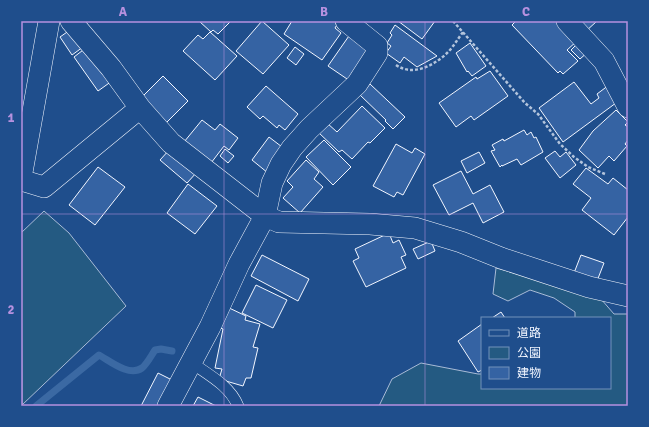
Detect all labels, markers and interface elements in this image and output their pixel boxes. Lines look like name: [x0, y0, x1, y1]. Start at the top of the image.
text: A: [119, 4, 128, 20]
text: B: [320, 4, 328, 20]
text: C: [522, 4, 530, 20]
text: 1: [7, 110, 15, 126]
text: 2: [7, 302, 15, 318]
legend: [481, 317, 611, 389]
text: 道路: [517, 326, 541, 341]
text: 公園: [517, 346, 541, 361]
text: 建物: [517, 366, 541, 381]

